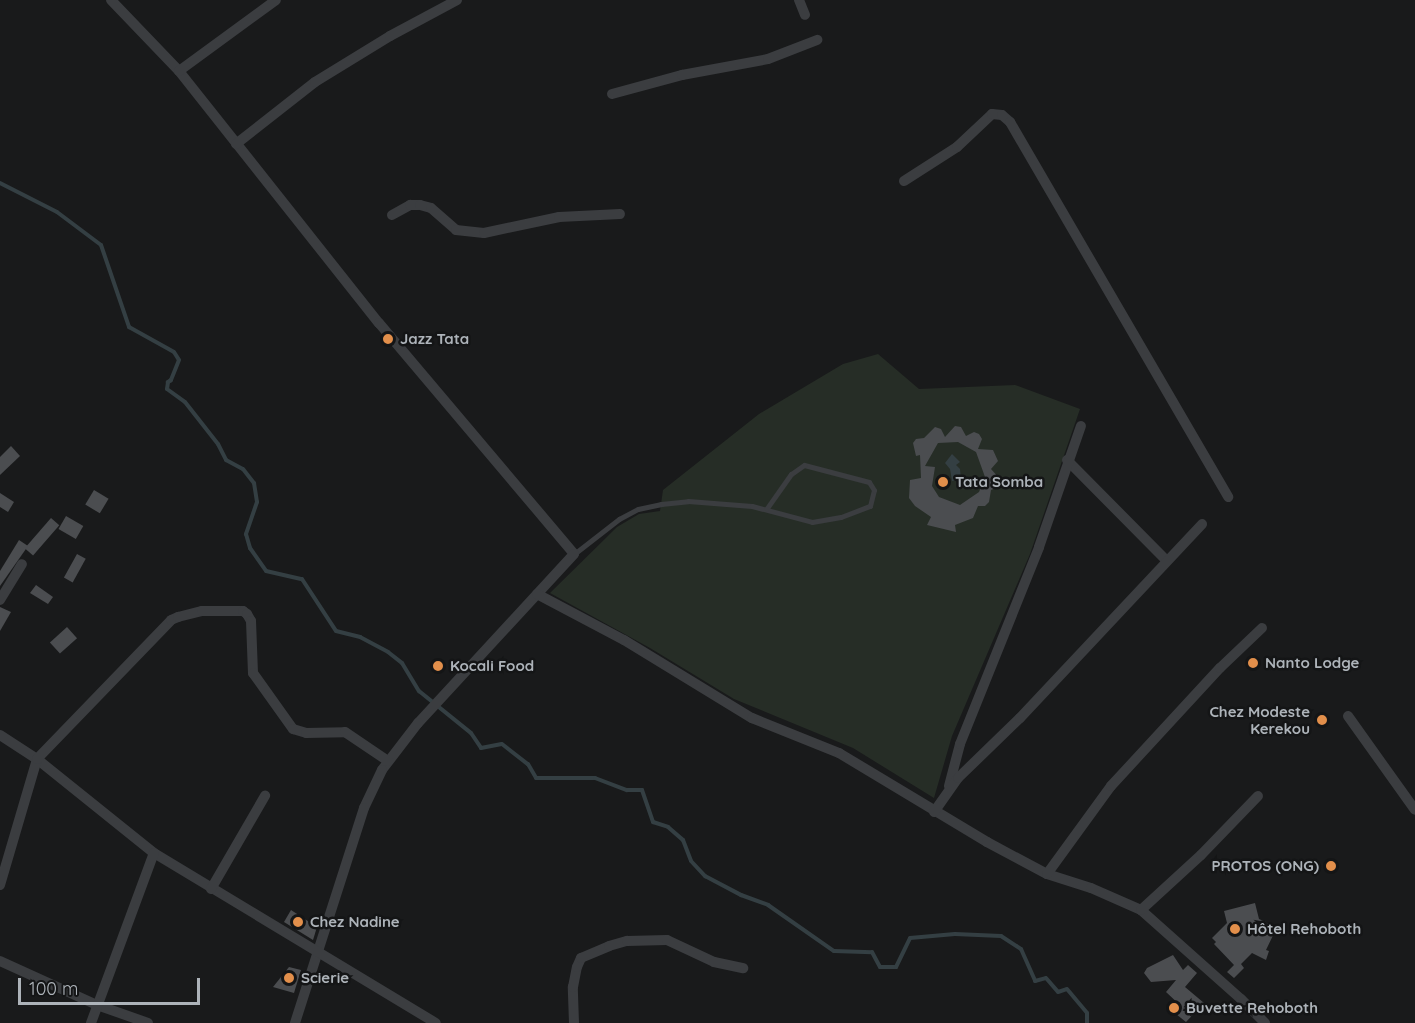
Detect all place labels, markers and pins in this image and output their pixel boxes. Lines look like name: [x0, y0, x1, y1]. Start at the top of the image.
place label: Jazz Tata: [400, 330, 469, 348]
marker: Jazz Tata: [381, 332, 395, 346]
place label: Tata Somba: [955, 473, 1043, 491]
marker: Tata Somba: [936, 475, 950, 489]
place label: Nanto Lodge: [1265, 654, 1359, 672]
marker: Nanto Lodge: [1246, 656, 1260, 670]
place label: Kocali Food: [450, 657, 534, 675]
marker: Kocali Food: [431, 659, 445, 673]
place label: Chez Modeste Kerekou: [1209, 702, 1310, 737]
marker: Chez Modeste Kerekou: [1315, 713, 1329, 727]
place label: PROTOS (ONG): [1212, 857, 1319, 875]
marker: PROTOS (ONG): [1324, 859, 1338, 873]
place label: Chez Nadine: [310, 913, 400, 931]
marker: Chez Nadine: [291, 915, 305, 929]
place label: Hôtel Rehoboth: [1247, 920, 1361, 938]
marker: Hôtel Rehoboth: [1228, 922, 1242, 936]
place label: Scierie: [301, 969, 349, 987]
marker: Scierie: [282, 971, 296, 985]
place label: Buvette Rehoboth: [1186, 999, 1318, 1017]
marker: Buvette Rehoboth: [1167, 1001, 1181, 1015]

